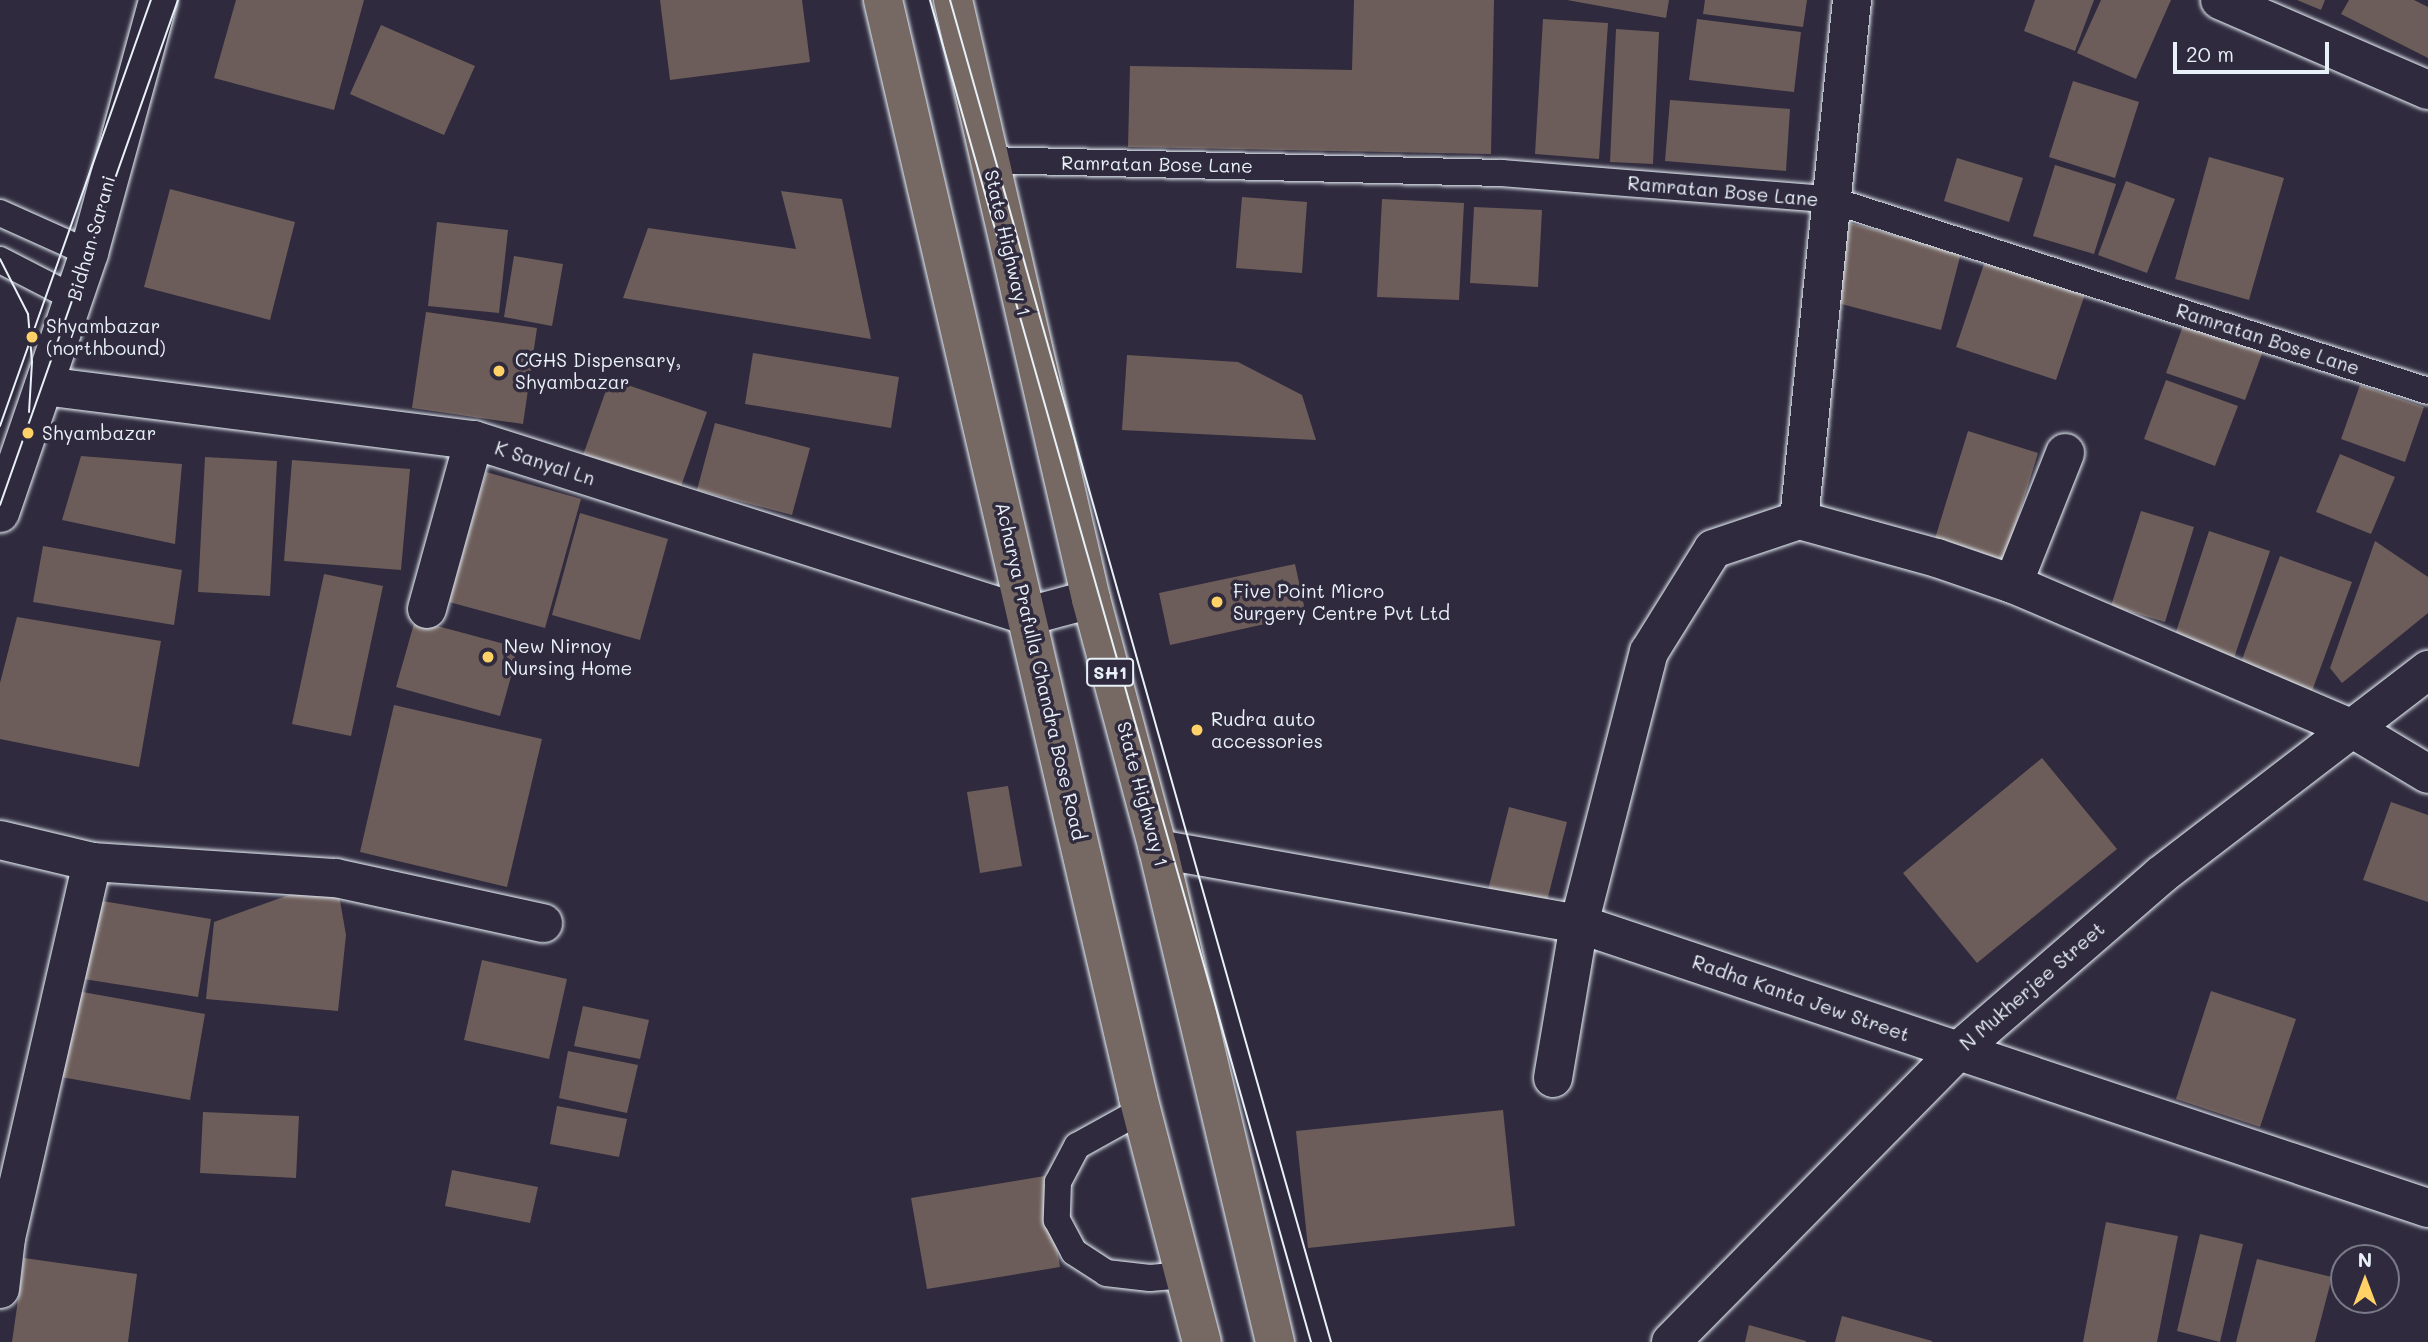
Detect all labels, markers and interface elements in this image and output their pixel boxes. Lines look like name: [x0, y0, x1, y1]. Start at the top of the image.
scale bar: [2176, 28, 2332, 72]
text: 20 m: [2186, 40, 2234, 67]
street label: Ramratan Bose Lane: [1061, 151, 1253, 177]
street label: State Highway 1: [980, 168, 1036, 318]
street label: Ramratan Bose Lane: [1627, 171, 1819, 211]
street label: Bidhan Sarani: [62, 173, 120, 303]
street label: Ramratan Bose Lane: [2173, 299, 2363, 379]
place label: Shyambazar (northbound): [46, 315, 166, 359]
marker: Shyambazar (northbound): [24, 329, 40, 345]
place label: CGHS Dispensary, Shyambazar: [515, 349, 681, 393]
marker: CGHS Dispensary, Shyambazar: [489, 361, 509, 381]
place label: Shyambazar: [42, 422, 156, 444]
marker: Shyambazar: [20, 425, 36, 441]
street label: K Sanyal Ln: [492, 436, 598, 490]
street label: Acharya Prafulla Chandra Bose Road: [991, 500, 1091, 842]
place label: Five Point Micro Surgery Centre Pvt Ltd: [1233, 580, 1450, 624]
marker: Five Point Micro Surgery Centre Pvt Ltd: [1207, 592, 1227, 612]
place label: New Nirnoy Nursing Home: [504, 635, 632, 679]
marker: New Nirnoy Nursing Home: [478, 647, 498, 667]
road number: SH1: [1086, 658, 1134, 686]
place label: Rudra auto accessories: [1211, 708, 1323, 752]
street label: State Highway 1: [1113, 719, 1173, 869]
marker: Rudra auto accessories: [1189, 722, 1205, 738]
street label: N Mukherjee Street: [1955, 917, 2109, 1055]
street label: Radha Kanta Jew Street: [1689, 950, 1913, 1046]
north arrow: [2330, 1244, 2400, 1314]
text: N: [2358, 1247, 2372, 1272]

